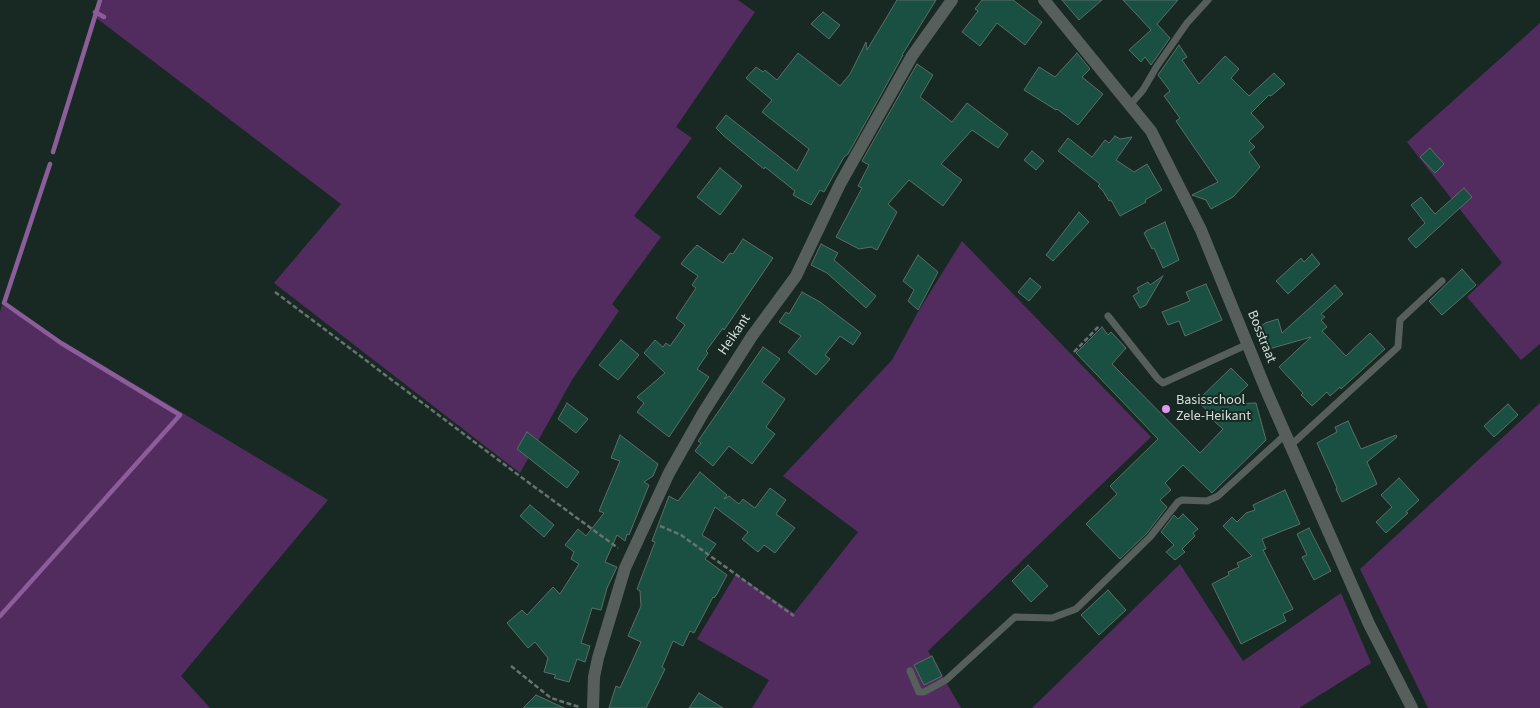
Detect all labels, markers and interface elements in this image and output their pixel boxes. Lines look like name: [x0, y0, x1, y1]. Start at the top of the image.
street label: Bosstraat: [1243, 308, 1279, 366]
street label: Heikant: [715, 311, 755, 359]
place label: Basisschool Zele-Heikant: [1176, 393, 1251, 426]
marker: Basisschool Zele-Heikant: [1160, 403, 1172, 415]

